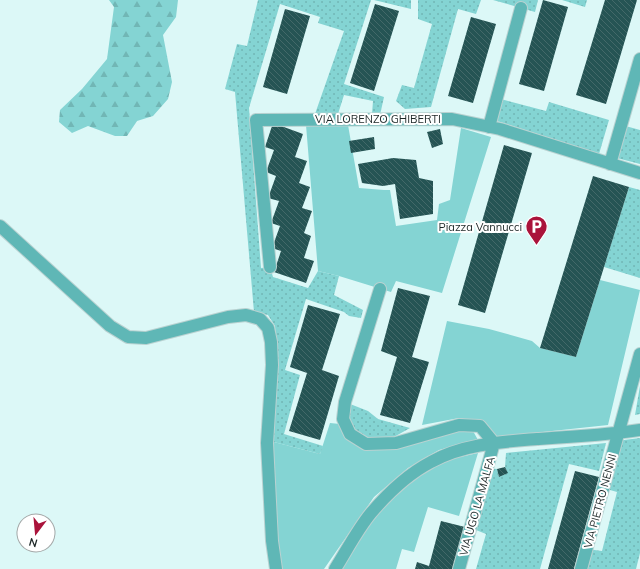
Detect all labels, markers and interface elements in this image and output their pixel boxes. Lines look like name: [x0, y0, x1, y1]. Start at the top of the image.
street label: VIA LORENZO GHIBERTI: [315, 112, 441, 126]
parking icon: Piazza Vannucci: [524, 214, 550, 247]
place label: Piazza Vannucci: [439, 220, 522, 234]
street label: VIA PIETRO NENNI: [581, 452, 619, 550]
street label: VIA UGO LA MALFA: [456, 455, 498, 557]
north arrow: [16, 513, 56, 553]
text: N: [27, 535, 39, 550]

